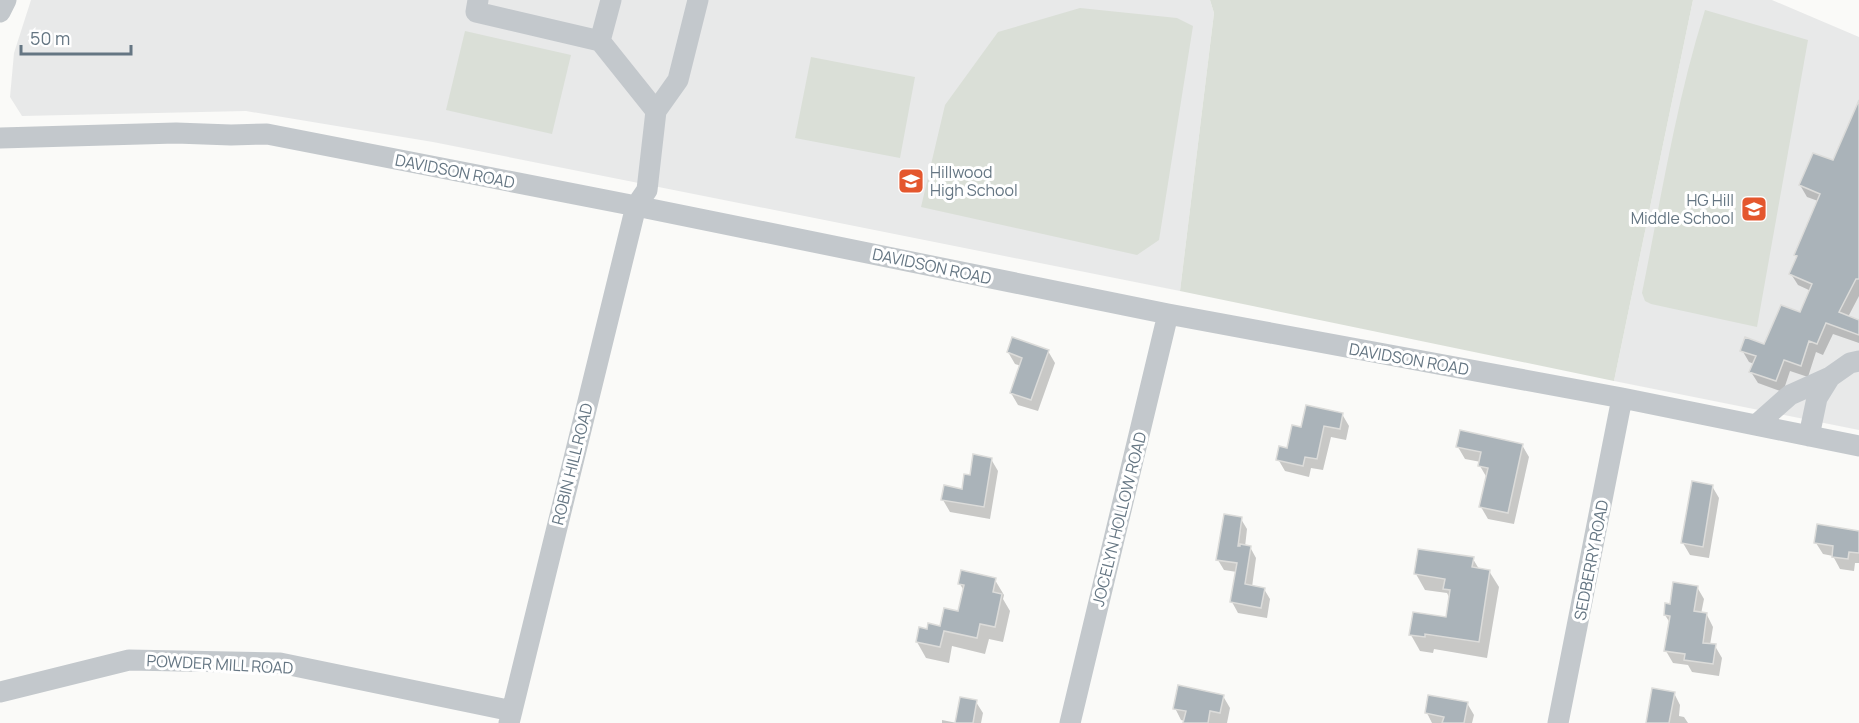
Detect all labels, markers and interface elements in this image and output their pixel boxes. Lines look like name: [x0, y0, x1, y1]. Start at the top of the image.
scale bar: [21, 18, 130, 56]
text: 50 m: [30, 26, 70, 50]
street label: DAVIDSON ROAD: [393, 149, 517, 193]
place label: Hillwood High School: [930, 161, 1018, 201]
school or university icon: Hillwood High School: [896, 166, 926, 196]
place label: HG Hill Middle School: [1631, 189, 1734, 229]
school or university icon: HG Hill Middle School: [1739, 194, 1769, 224]
street label: DAVIDSON ROAD: [870, 243, 994, 289]
street label: DAVIDSON ROAD: [1347, 338, 1471, 380]
street label: ROBIN HILL ROAD: [546, 400, 598, 527]
street label: JOCELYN HOLLOW ROAD: [1087, 429, 1151, 609]
street label: SEDBERRY ROAD: [1569, 498, 1614, 622]
street label: POWDER MILL ROAD: [146, 649, 294, 679]

